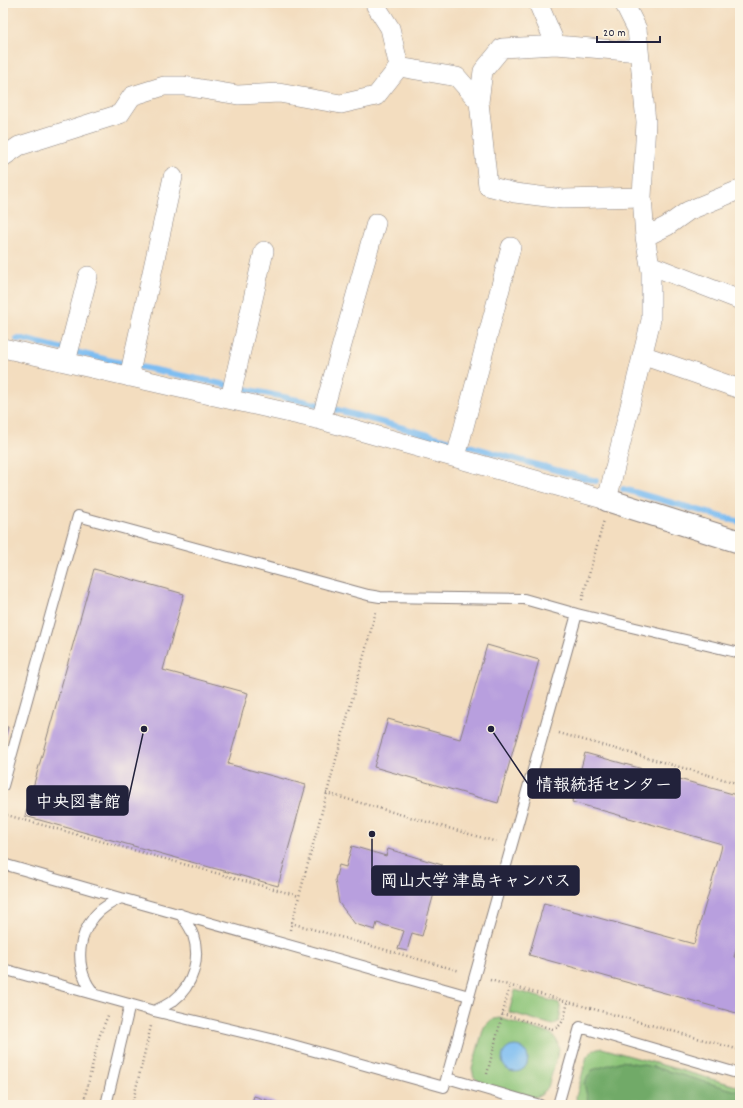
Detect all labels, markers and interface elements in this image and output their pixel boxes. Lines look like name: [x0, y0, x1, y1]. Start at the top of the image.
scale bar: [597, 18, 660, 44]
text: 20 m: [603, 25, 626, 42]
callout: 情報統括センター: [528, 769, 680, 798]
text: 情報統括センター: [536, 775, 672, 799]
callout: 中央図書館: [27, 786, 128, 815]
text: 中央図書館: [36, 792, 121, 816]
callout: 岡山大学 津島キャンパス: [372, 866, 579, 895]
text: 岡山大学 津島キャンパス: [381, 871, 571, 895]

